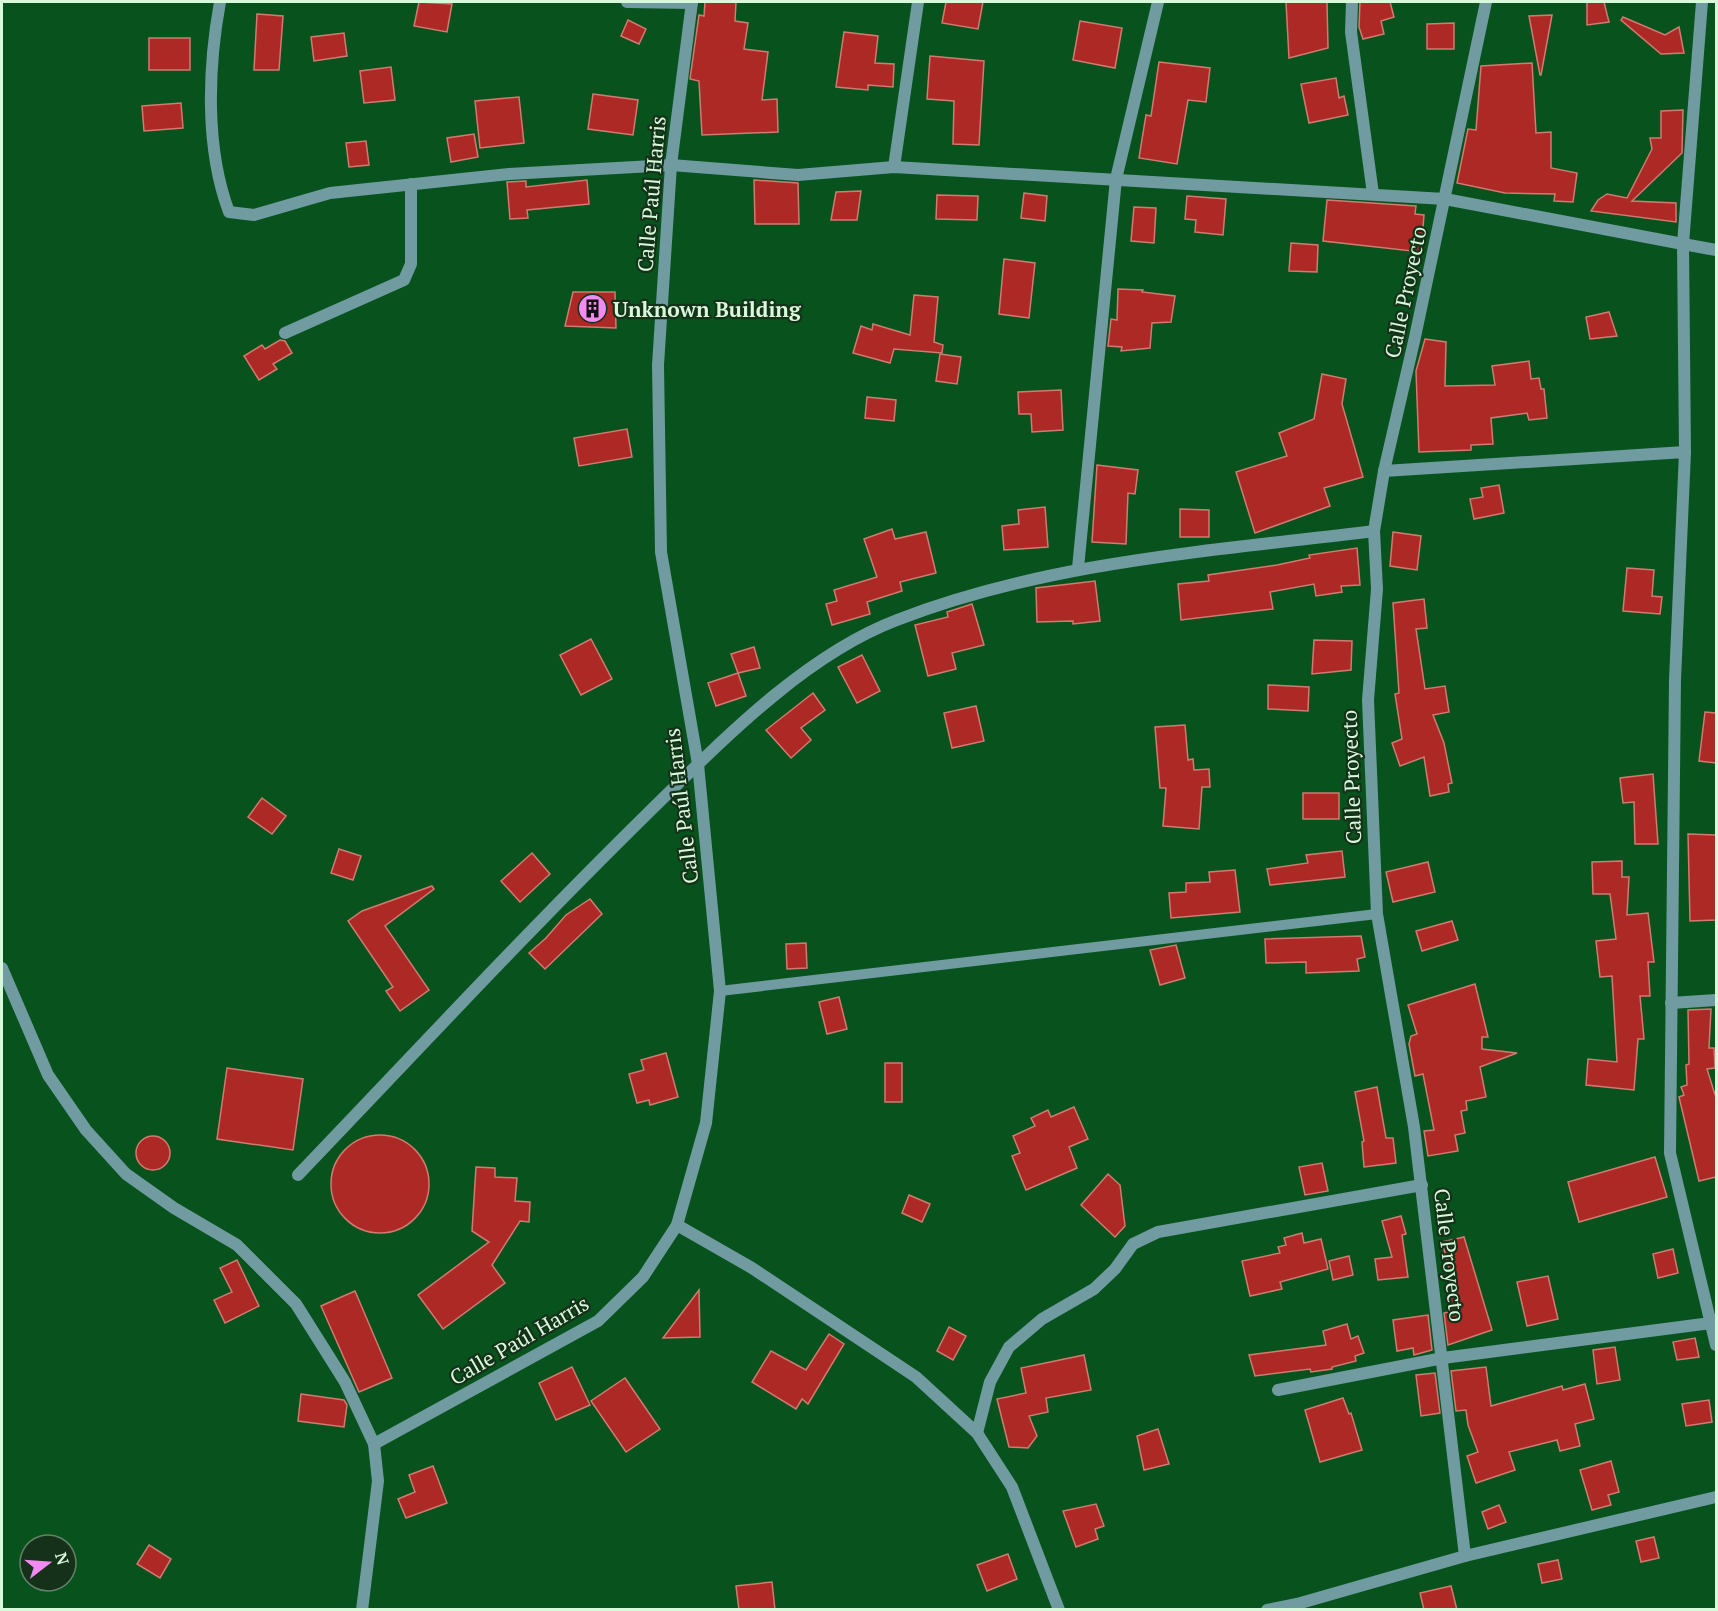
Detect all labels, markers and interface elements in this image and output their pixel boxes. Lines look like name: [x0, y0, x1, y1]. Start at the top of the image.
street label: Calle Paúl Harris: [630, 115, 672, 273]
street label: Calle Proyecto: [1377, 223, 1433, 361]
building icon: Unknown Building: [576, 293, 608, 325]
place label: Unknown Building: [613, 295, 802, 323]
street label: Calle Proyecto: [1335, 709, 1367, 845]
street label: Calle Paúl Harris: [658, 727, 704, 885]
street label: Calle Proyecto: [1428, 1187, 1472, 1323]
street label: Calle Paúl Harris: [444, 1289, 594, 1391]
north arrow: [18, 1533, 78, 1593]
text: N: [50, 1550, 75, 1568]

